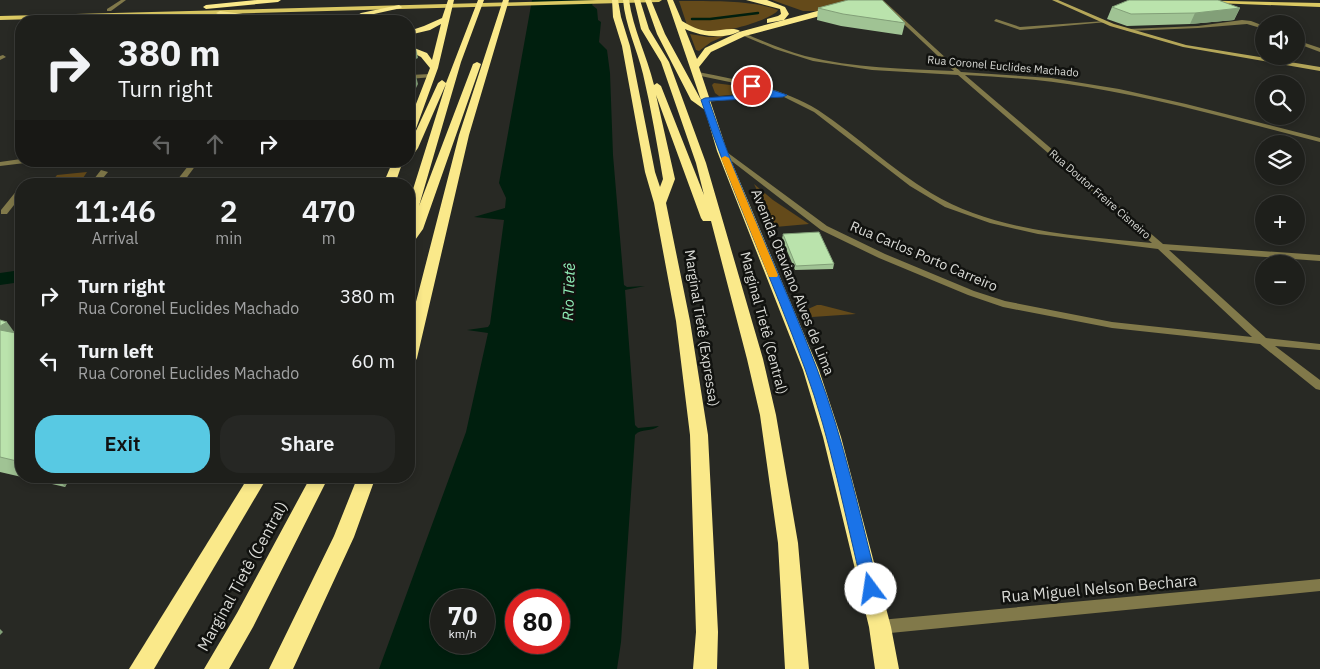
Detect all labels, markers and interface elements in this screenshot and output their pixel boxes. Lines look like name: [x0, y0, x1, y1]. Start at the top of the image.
map controls: [1255, 15, 1305, 305]
button: sound: [1255, 15, 1305, 65]
text: 380 m: [118, 30, 221, 76]
icon: right: [35, 35, 100, 100]
street label: Rua Coronel Euclides Machado: [927, 52, 1079, 80]
pin: [731, 65, 773, 107]
icon: arrive: [738, 72, 766, 100]
text: Turn right: [118, 74, 213, 103]
button: search: [1255, 75, 1305, 125]
icon: left: [148, 130, 176, 158]
icon: ahead: [201, 130, 229, 158]
icon: right: [254, 130, 282, 158]
button: layers: [1255, 135, 1305, 185]
street label: Rua Doutor Freire Cisneiro: [1047, 146, 1153, 242]
street label: Avenida Otaviano Alves de Lima: [747, 186, 839, 378]
text: 11:46: [74, 191, 156, 230]
text: 2: [220, 191, 238, 230]
text: 470: [302, 191, 356, 230]
button: +: [1255, 195, 1305, 245]
street label: Rua Carlos Porto Carreiro: [848, 217, 1001, 295]
text: Arrival: [92, 228, 138, 248]
text: min: [215, 228, 242, 248]
text: m: [322, 228, 336, 248]
street label: Marginal Tietê (Expressa): [681, 248, 723, 408]
street label: Marginal Tietê (Central): [736, 250, 792, 396]
button: −: [1255, 255, 1305, 305]
water label: Rio Tietê: [558, 263, 579, 321]
text: Turn right: [78, 274, 165, 298]
icon: right: [35, 282, 63, 310]
text: 380 m: [340, 284, 395, 308]
text: Rua Coronel Euclides Machado: [78, 298, 299, 318]
text: Turn left: [78, 339, 154, 363]
icon: left: [35, 347, 63, 375]
text: 60 m: [351, 349, 395, 373]
text: Rua Coronel Euclides Machado: [78, 363, 299, 383]
button: Exit: [35, 415, 210, 473]
button: Share: [220, 415, 395, 473]
street label: Marginal Tietê (Central): [192, 498, 292, 654]
position arrow: [844, 562, 896, 614]
street label: Rua Miguel Nelson Bechara: [1000, 569, 1198, 607]
speed limit sign: 80: [505, 589, 570, 654]
text: 70: [447, 599, 478, 632]
text: km/h: [448, 626, 477, 641]

